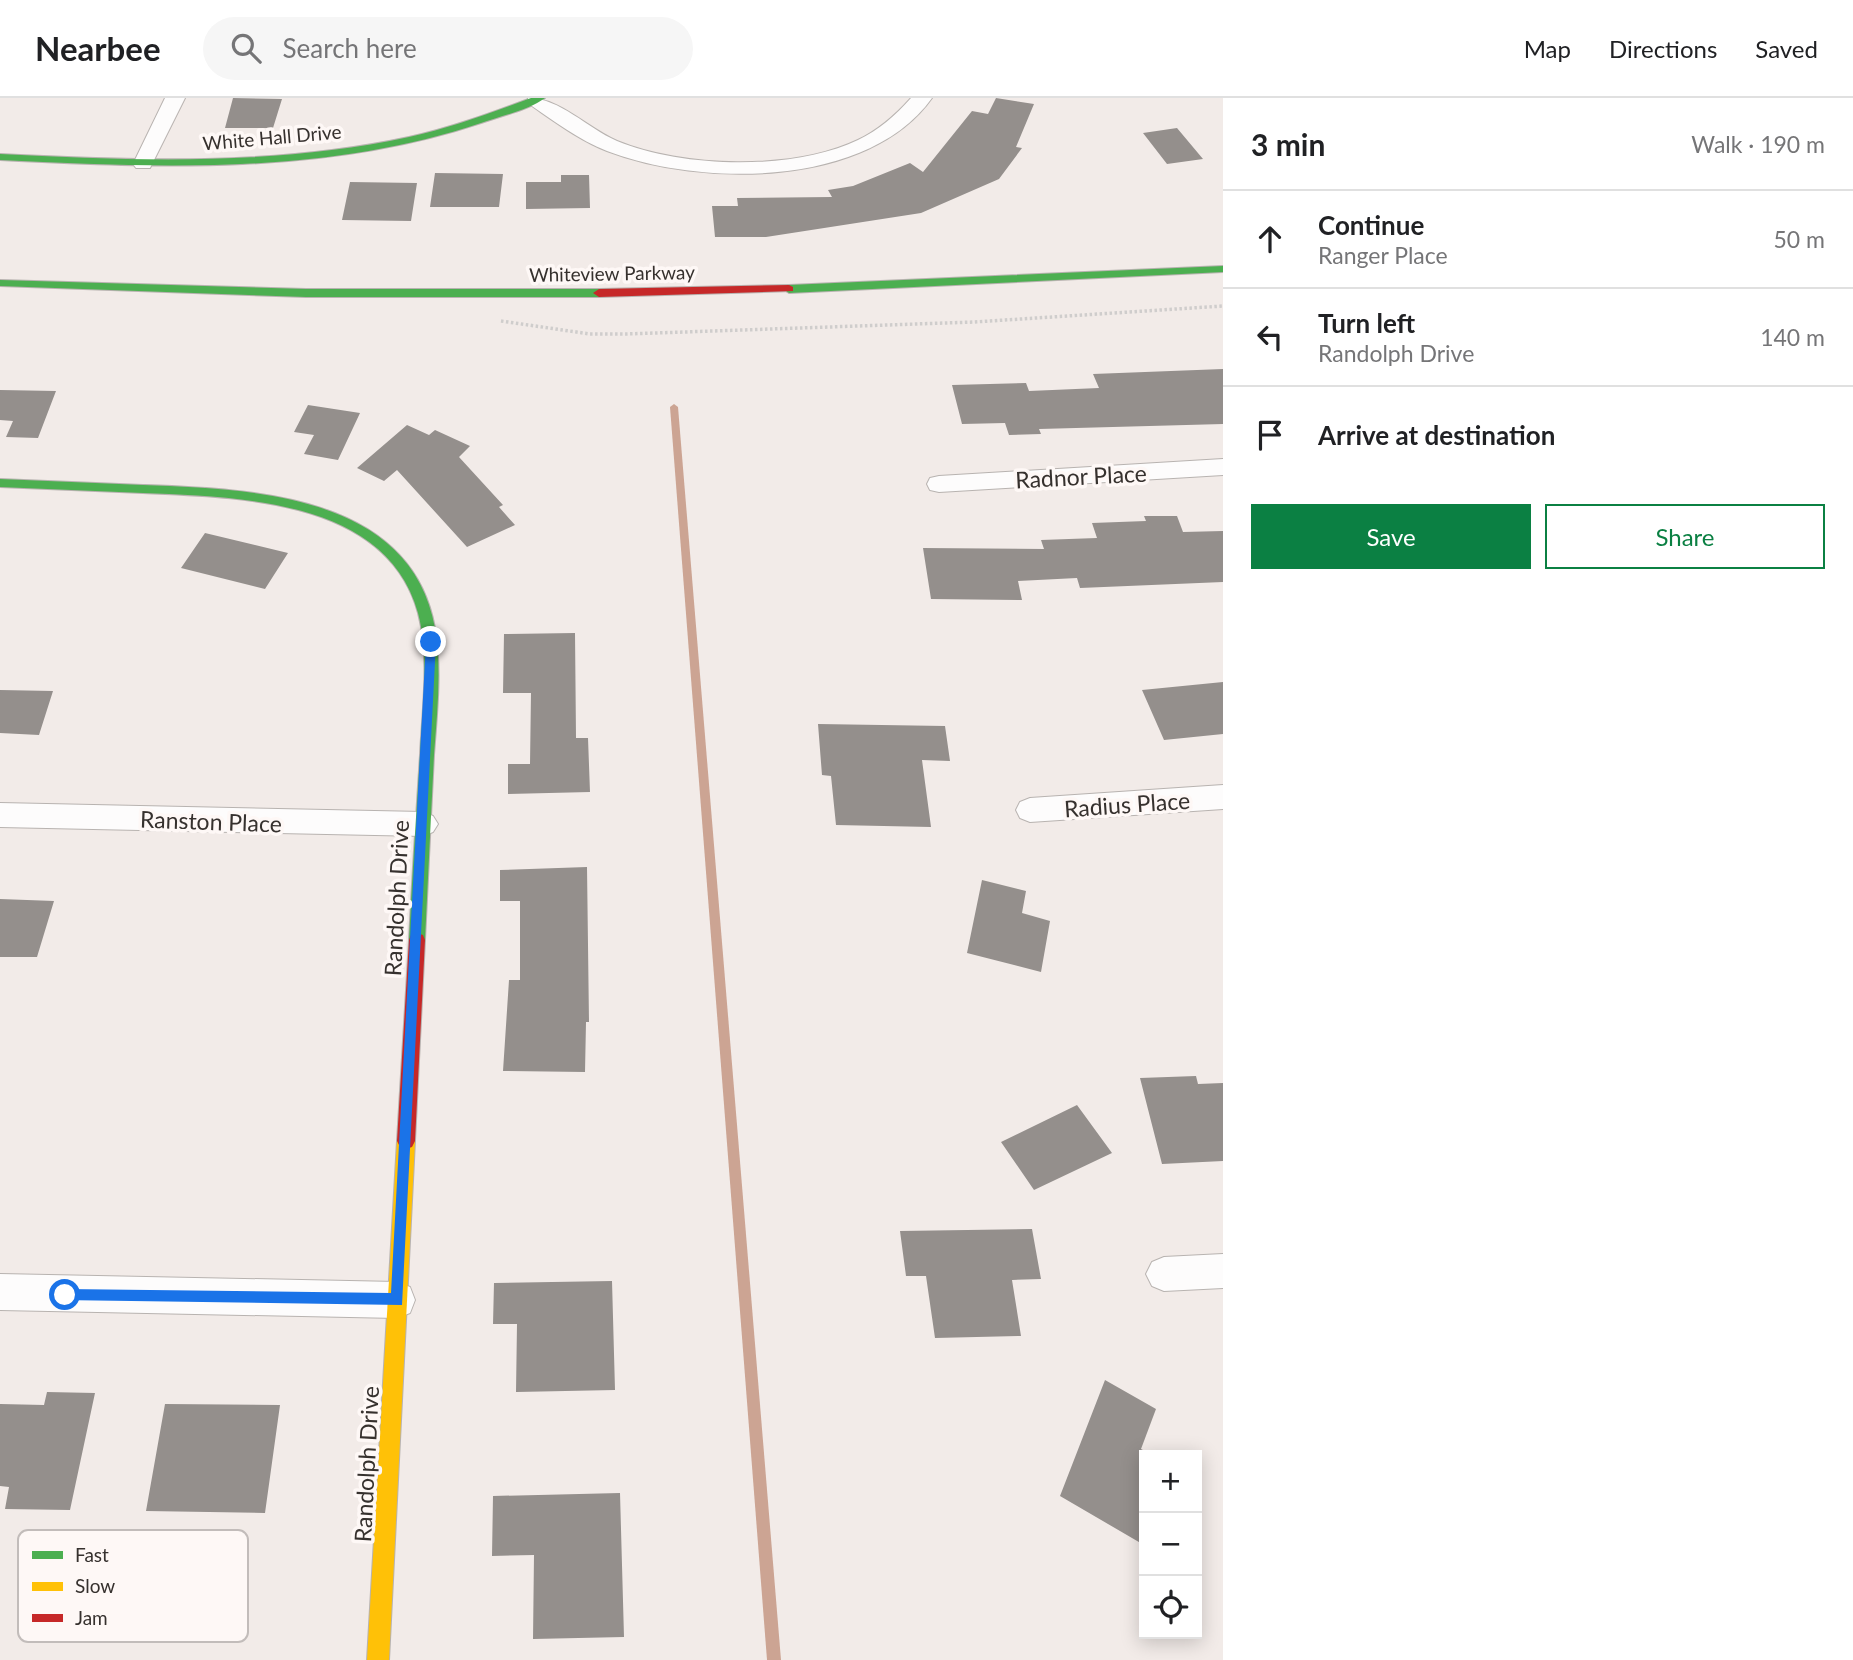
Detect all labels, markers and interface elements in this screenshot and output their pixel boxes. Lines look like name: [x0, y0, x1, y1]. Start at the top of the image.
search box: [203, 17, 693, 80]
text: Nearbee: [35, 28, 161, 68]
icon: search: [227, 29, 265, 67]
text: Search here: [283, 32, 417, 64]
text: Map: [1524, 34, 1571, 63]
text: Directions: [1609, 34, 1717, 63]
text: Saved: [1755, 34, 1818, 63]
street label: White Hall Drive: [202, 119, 342, 155]
text: 3 min: [1251, 126, 1325, 162]
text: Walk · 190 m: [1691, 130, 1825, 158]
text: Continue: [1318, 209, 1424, 241]
icon: ahead: [1251, 220, 1289, 258]
text: 50 m: [1774, 225, 1825, 253]
text: Ranger Place: [1318, 241, 1448, 269]
street label: Whiteview Parkway: [529, 260, 695, 286]
text: Turn left: [1318, 307, 1415, 339]
icon: left: [1251, 318, 1289, 356]
text: 140 m: [1760, 323, 1825, 351]
text: Randolph Drive: [1318, 339, 1474, 367]
icon: arrive: [1251, 416, 1289, 454]
text: Arrive at destination: [1318, 419, 1555, 451]
street label: Radnor Place: [1014, 459, 1148, 493]
button: Save: [1251, 504, 1531, 569]
button: Share: [1545, 504, 1825, 569]
route end: [415, 626, 446, 657]
street label: Radius Place: [1063, 786, 1191, 822]
street label: Ranston Place: [140, 805, 282, 837]
street label: Randolph Drive: [378, 819, 414, 977]
route start: [49, 1279, 80, 1310]
street label: Randolph Drive: [348, 1385, 384, 1543]
map controls: [1139, 1450, 1202, 1639]
button: +: [1139, 1450, 1202, 1513]
button: −: [1139, 1513, 1202, 1576]
legend: [18, 1530, 248, 1642]
text: Fast: [75, 1543, 109, 1566]
text: Slow: [75, 1574, 115, 1597]
button: locate: [1139, 1576, 1202, 1639]
text: Jam: [75, 1606, 108, 1629]

